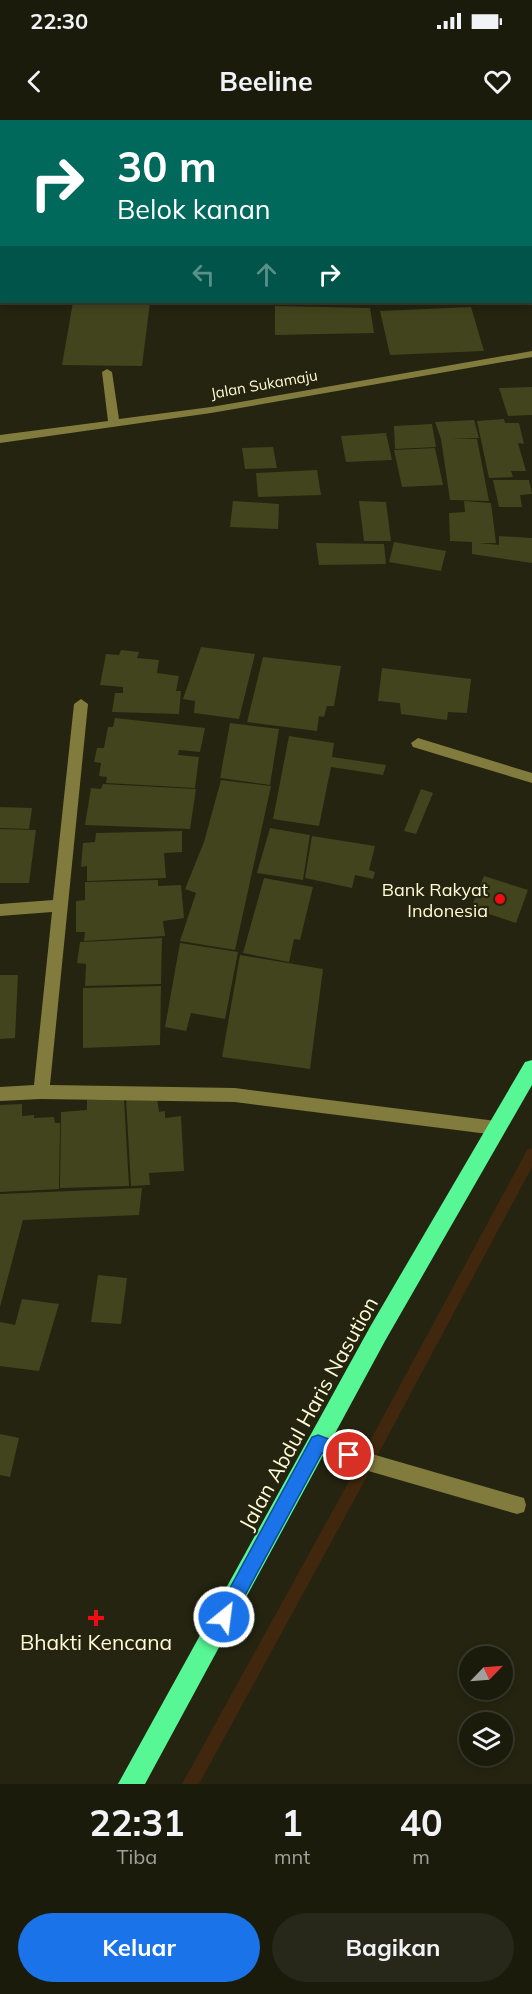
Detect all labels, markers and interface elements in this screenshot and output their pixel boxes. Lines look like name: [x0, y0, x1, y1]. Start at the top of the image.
text: 22:30: [30, 7, 88, 35]
text: Beeline: [219, 64, 313, 98]
icon: back: [18, 65, 51, 98]
icon: heart: [481, 65, 514, 98]
text: 30 m: [117, 140, 217, 193]
icon: right: [18, 144, 96, 222]
text: Belok kanan: [117, 192, 271, 226]
icon: left: [187, 258, 220, 291]
icon: ahead: [250, 258, 283, 291]
icon: right: [313, 258, 346, 291]
street label: Jalan Sukamaju: [209, 365, 319, 403]
place label: Bank Rakyat Indonesia: [382, 878, 488, 922]
marker: Bank Rakyat Indonesia: [493, 892, 507, 906]
street label: Jalan Abdul Haris Nasution: [233, 1292, 383, 1534]
pin: [323, 1429, 374, 1480]
icon: arrive: [332, 1438, 365, 1471]
position arrow: [192, 1585, 256, 1649]
marker: Bhakti Kencana: [87, 1609, 105, 1627]
place label: Bhakti Kencana: [20, 1629, 172, 1655]
north arrow: [459, 1646, 513, 1700]
map controls: [459, 1646, 513, 1766]
button: layers: [459, 1712, 513, 1766]
text: 22:31: [89, 1800, 185, 1845]
text: 1: [281, 1800, 303, 1845]
text: 40: [400, 1800, 443, 1845]
text: Tiba: [117, 1844, 157, 1869]
text: mnt: [274, 1844, 310, 1869]
text: m: [412, 1844, 430, 1869]
button: Keluar: [18, 1913, 260, 1982]
button: Bagikan: [272, 1913, 514, 1982]

